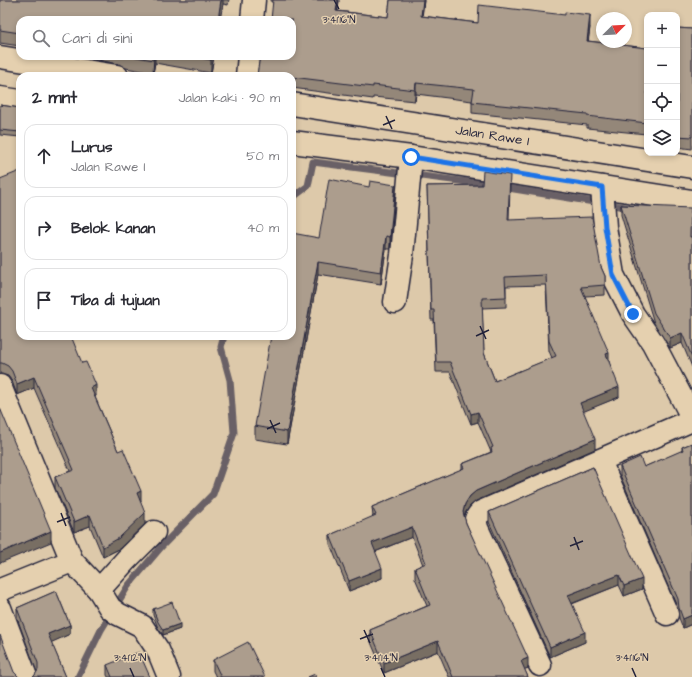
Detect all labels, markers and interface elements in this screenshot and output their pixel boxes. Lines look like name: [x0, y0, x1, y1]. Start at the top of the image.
north arrow: [596, 12, 632, 48]
map controls: [644, 12, 680, 156]
button: +: [644, 12, 680, 48]
text: 3°41'16"N: [322, 13, 356, 27]
search box: [16, 16, 296, 60]
icon: search: [30, 27, 52, 49]
text: Cari di sini: [62, 28, 132, 49]
button: −: [644, 48, 680, 84]
button: locate: [644, 84, 680, 120]
text: 2 mnt: [32, 86, 77, 110]
text: Jalan kaki · 90 m: [178, 89, 280, 107]
button: layers: [644, 120, 680, 156]
street label: Jalan Rawe I: [454, 121, 531, 150]
text: Lurus: [71, 137, 112, 158]
icon: ahead: [33, 145, 55, 167]
text: 50 m: [246, 147, 279, 165]
route start: [402, 148, 420, 166]
text: Jalan Rawe I: [71, 158, 145, 176]
icon: right: [33, 217, 55, 239]
text: Belok kanan: [71, 218, 155, 239]
text: 40 m: [247, 219, 279, 237]
icon: arrive: [33, 289, 55, 311]
text: Tiba di tujuan: [71, 290, 160, 311]
route end: [624, 305, 642, 323]
text: 3°41'12"N: [114, 651, 146, 665]
text: 3°41'14"N: [364, 651, 398, 665]
text: 3°41'16"N: [615, 651, 649, 665]

